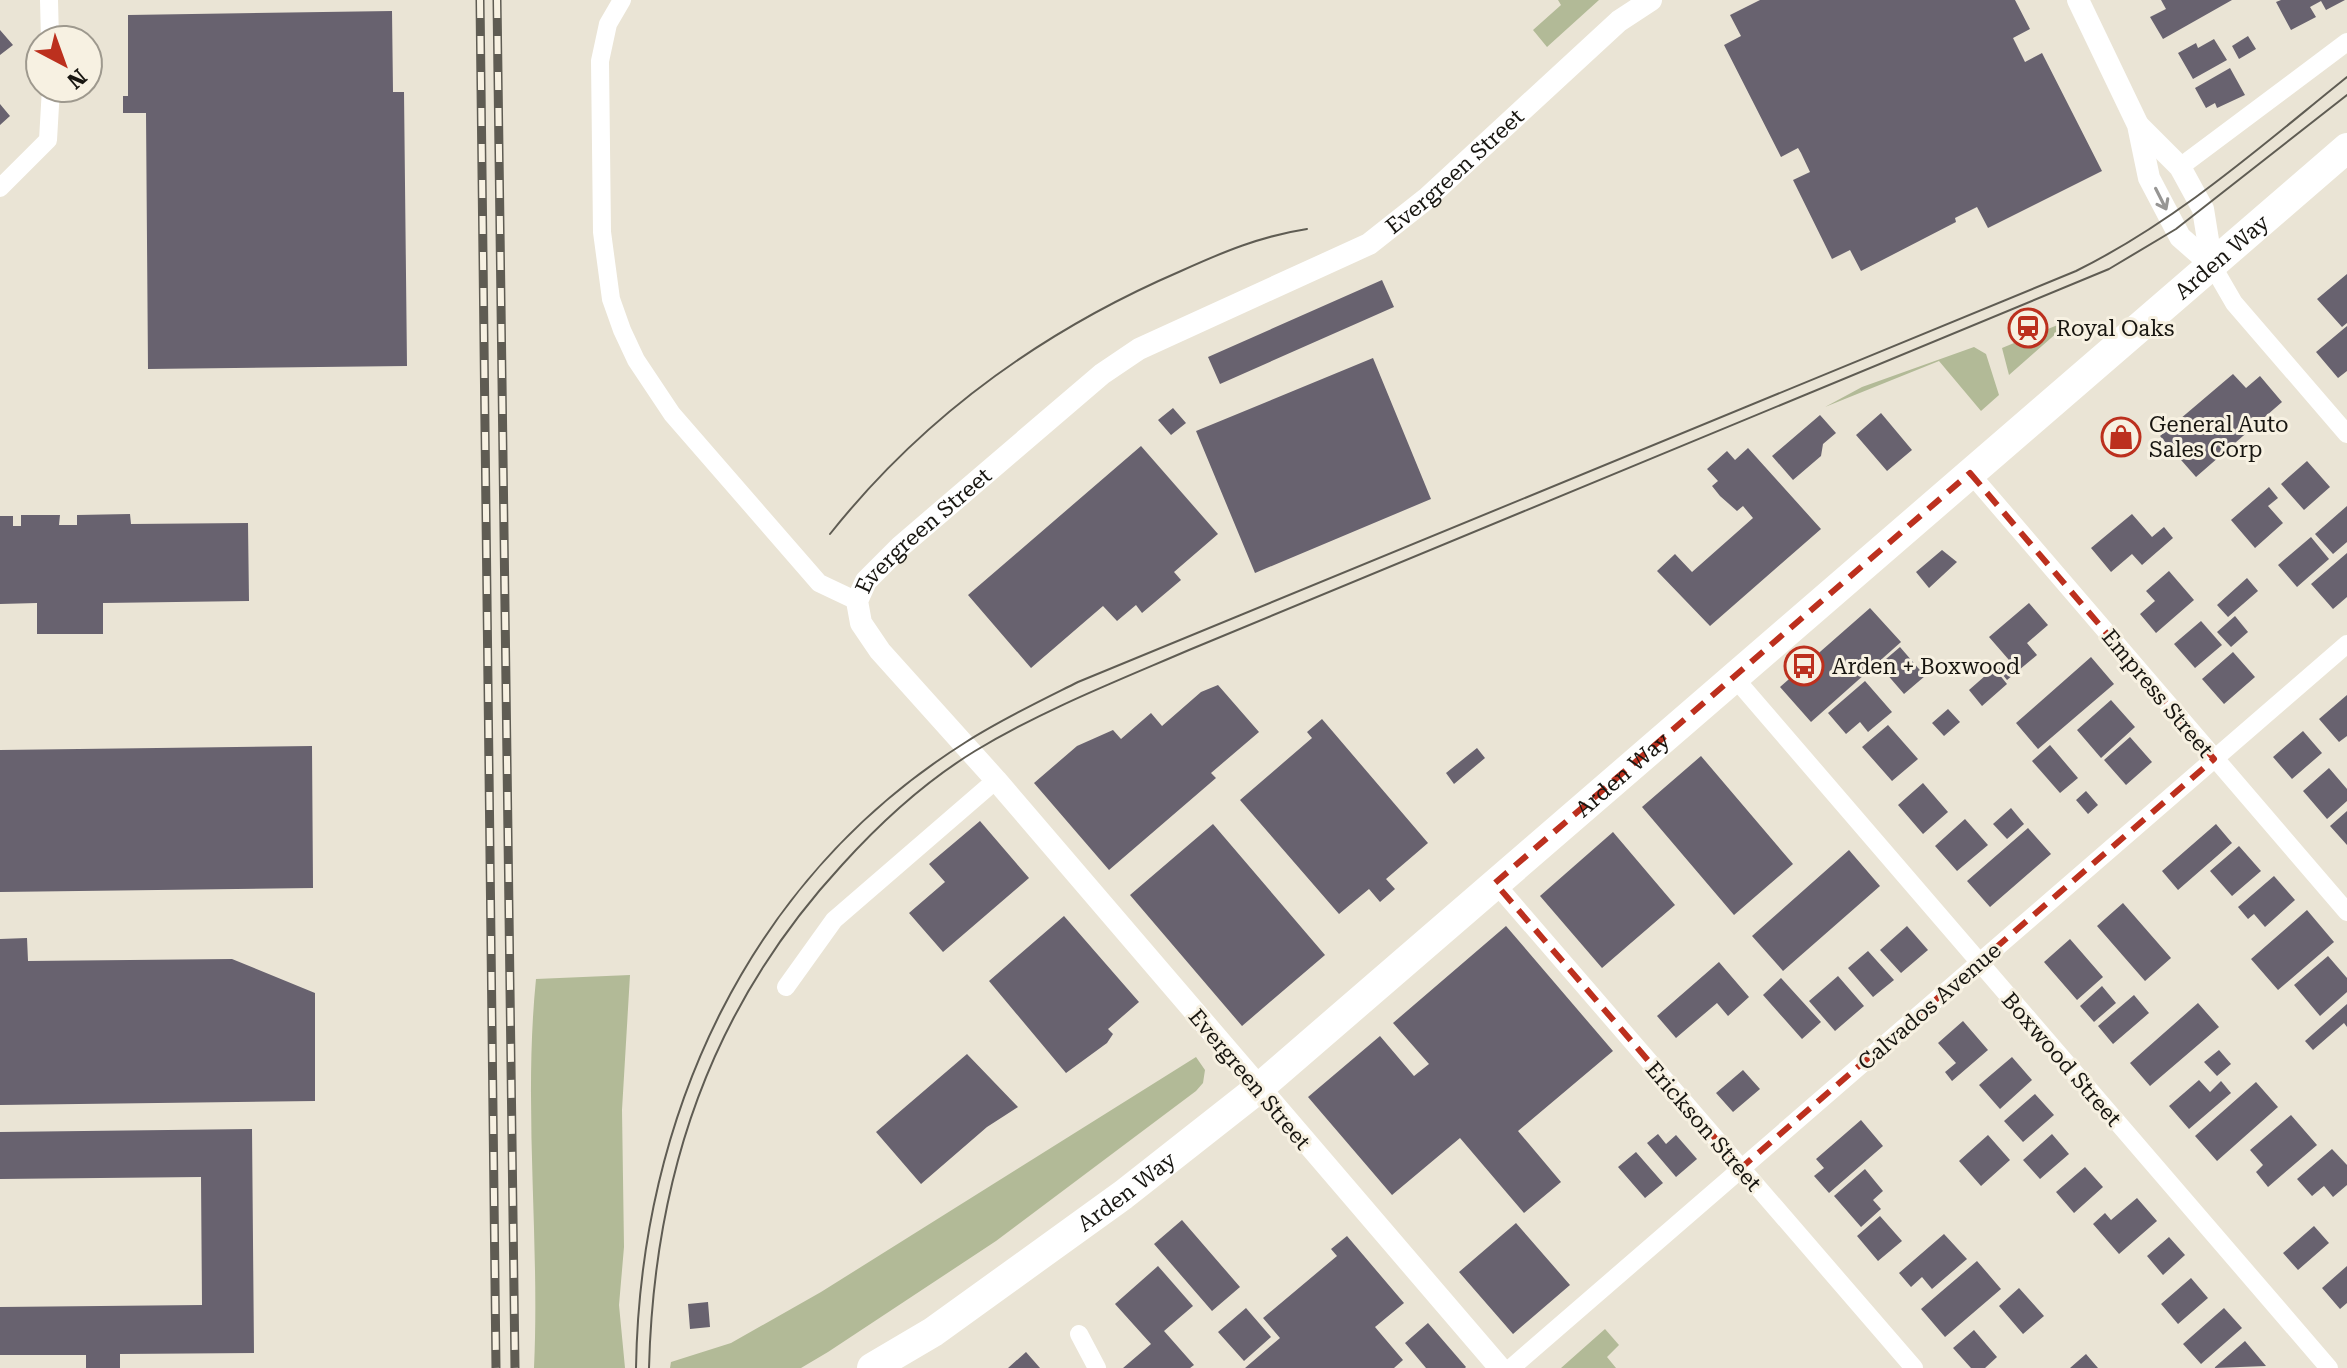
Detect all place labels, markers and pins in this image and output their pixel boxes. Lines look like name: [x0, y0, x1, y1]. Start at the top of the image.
station icon: Royal Oaks: [2007, 307, 2049, 349]
place label: Royal Oaks: [2056, 316, 2174, 341]
place label: General Auto Sales Corp: [2149, 412, 2288, 462]
shop icon: General Auto Sales Corp: [2100, 416, 2142, 458]
bus stop icon: Arden + Boxwood: [1783, 645, 1825, 687]
place label: Arden + Boxwood: [1832, 654, 2020, 679]

